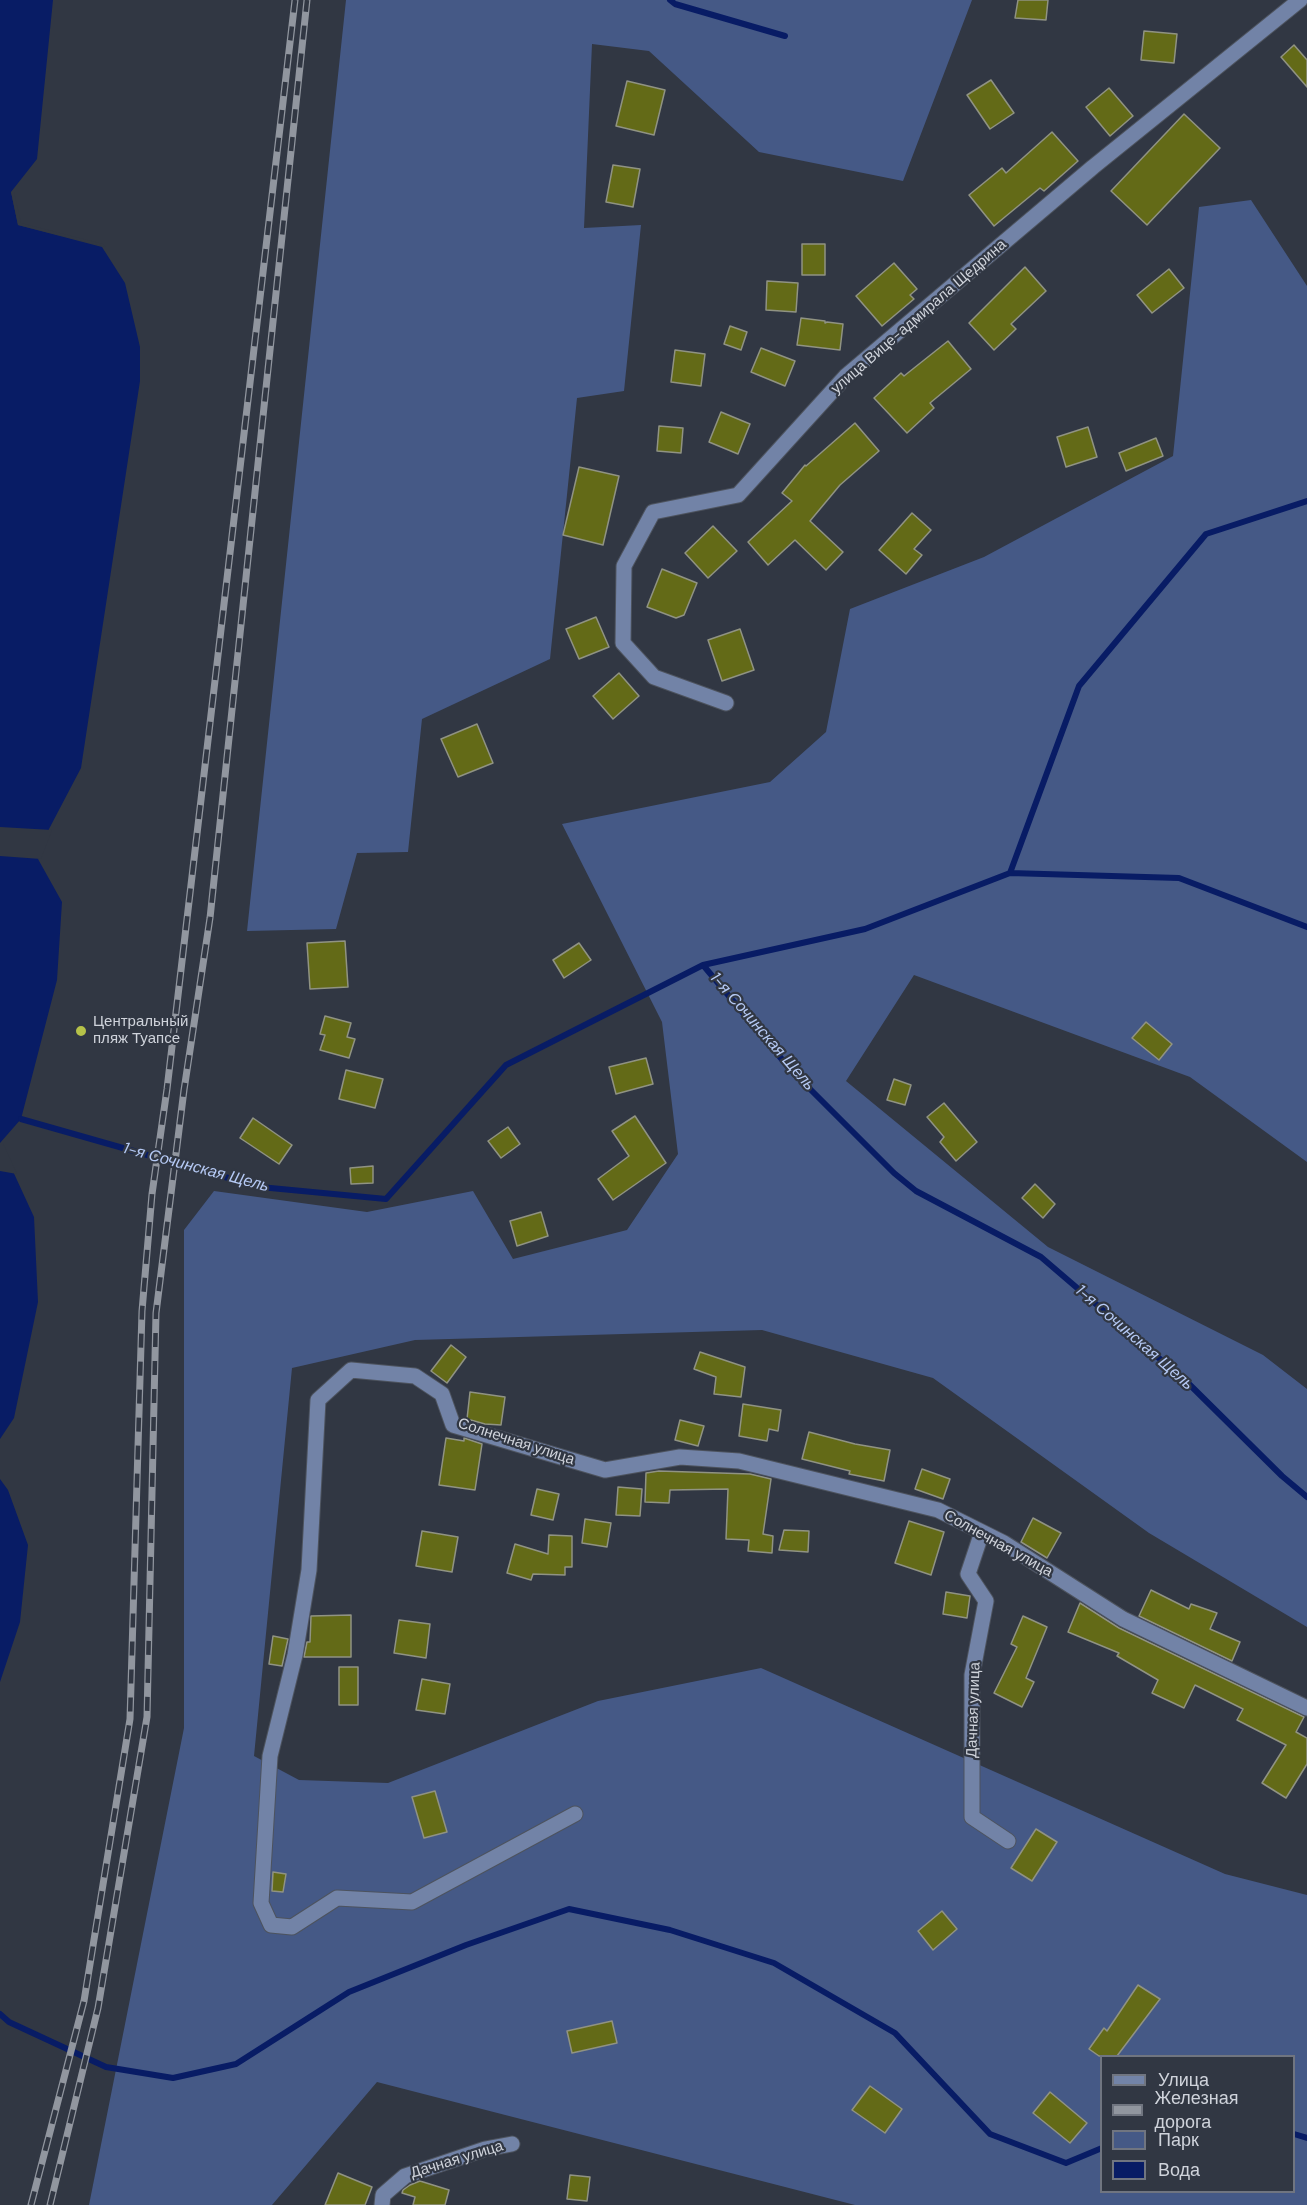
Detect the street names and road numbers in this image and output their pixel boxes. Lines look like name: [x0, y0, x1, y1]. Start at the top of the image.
street label: улица Вице-адмирала Щедрина: [828, 236, 1010, 398]
street label: Солнечная улица: [455, 1415, 577, 1469]
street label: Солнечная улица: [940, 1507, 1056, 1581]
street label: Дачная улица: [963, 1662, 985, 1758]
street label: Дачная улица: [408, 2137, 506, 2183]

